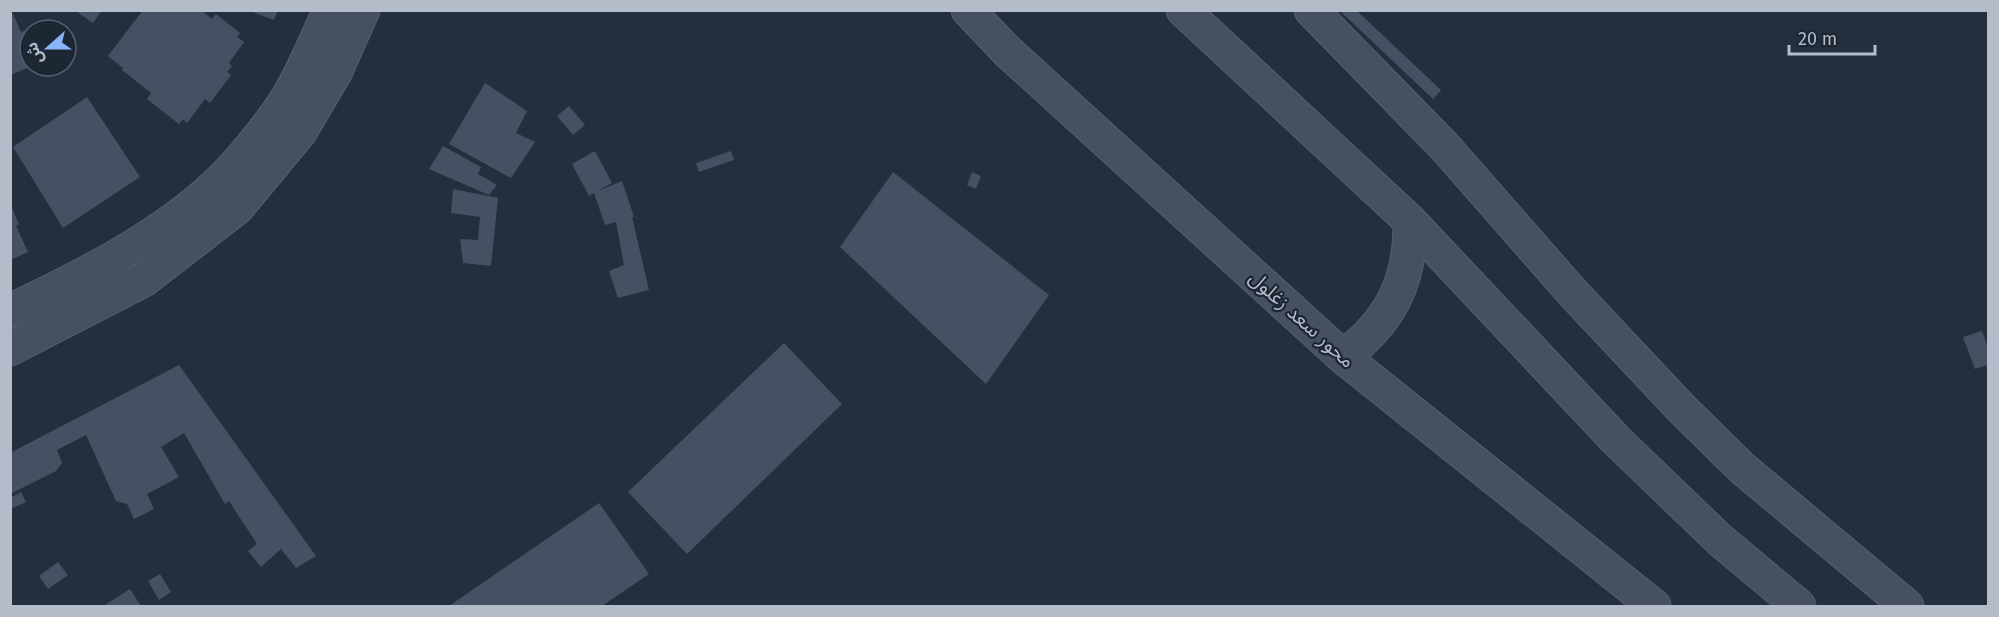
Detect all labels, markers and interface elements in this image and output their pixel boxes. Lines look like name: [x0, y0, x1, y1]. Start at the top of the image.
north arrow: [18, 18, 78, 78]
scale bar: [1789, 18, 1874, 56]
text: 20 m: [1798, 28, 1837, 50]
text: ش: [22, 39, 47, 67]
street label: محور سعد زغلول: [1244, 265, 1360, 373]

